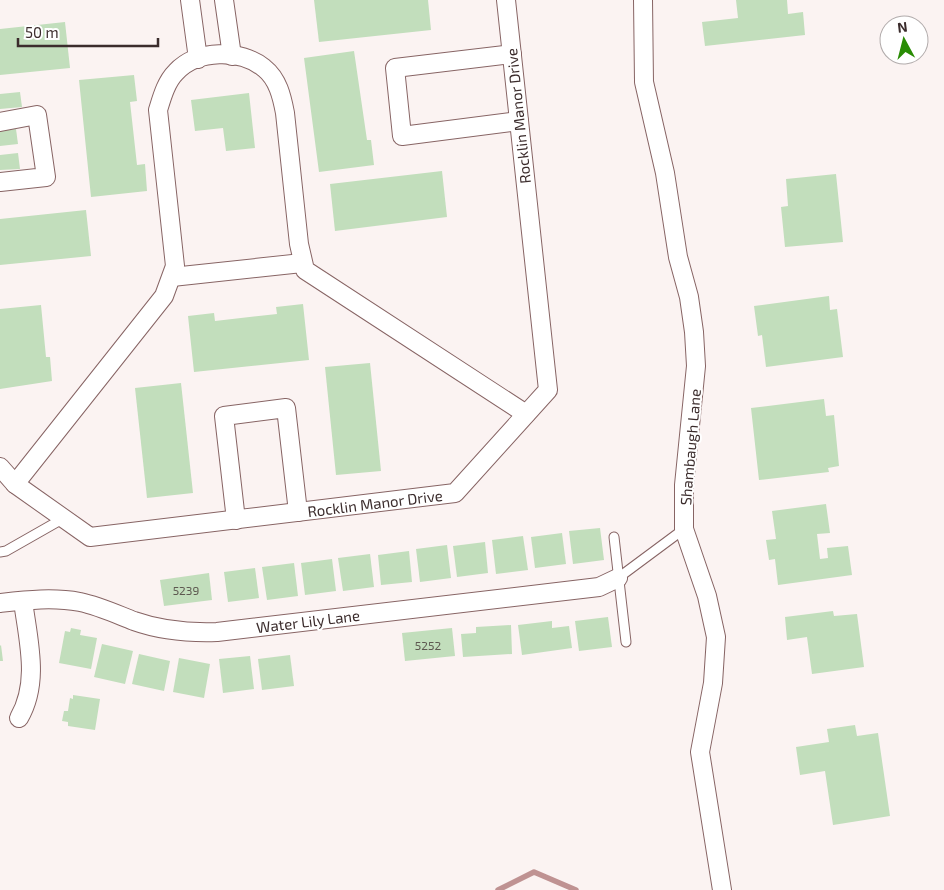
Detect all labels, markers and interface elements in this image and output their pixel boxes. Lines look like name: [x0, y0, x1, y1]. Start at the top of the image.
scale bar: [18, 15, 158, 47]
north arrow: [879, 15, 929, 65]
text: N: [896, 18, 908, 36]
text: 50 m: [25, 23, 59, 41]
street label: Rocklin Manor Drive: [502, 47, 534, 185]
street label: Shambaugh Lane: [676, 388, 704, 506]
street label: Rocklin Manor Drive: [306, 486, 444, 520]
house number: 5239: [173, 583, 199, 597]
street label: Water Lily Lane: [255, 606, 361, 636]
house number: 5252: [415, 638, 441, 652]

